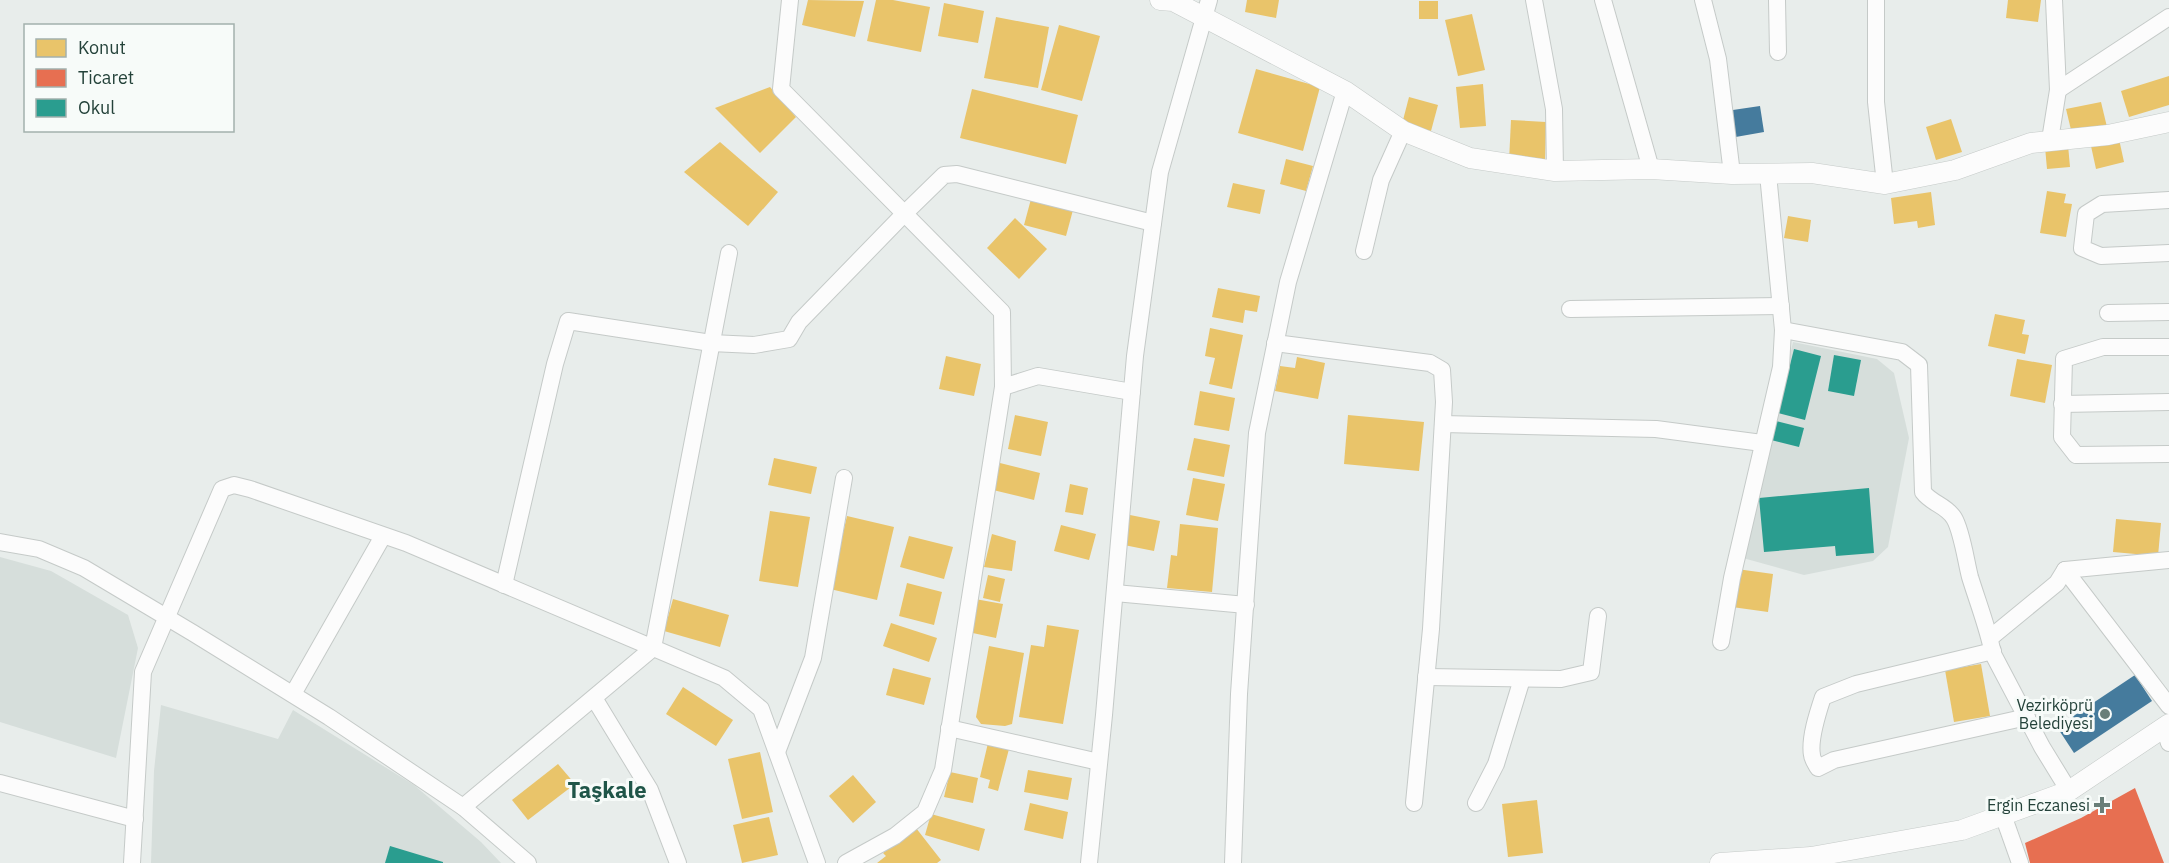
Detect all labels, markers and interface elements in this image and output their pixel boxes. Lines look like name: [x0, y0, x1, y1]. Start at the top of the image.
legend: [24, 24, 234, 132]
text: Konut: [78, 36, 126, 59]
text: Ticaret: [78, 66, 134, 89]
text: Okul: [78, 96, 115, 119]
place label: Vezirköprü Belediyesi: [2016, 695, 2093, 733]
marker: Vezirköprü Belediyesi: [2098, 707, 2112, 721]
district label: Taşkale: [567, 775, 647, 804]
place label: Ergin Eczanesi: [1987, 795, 2090, 815]
marker: Ergin Eczanesi: [2095, 798, 2109, 812]

